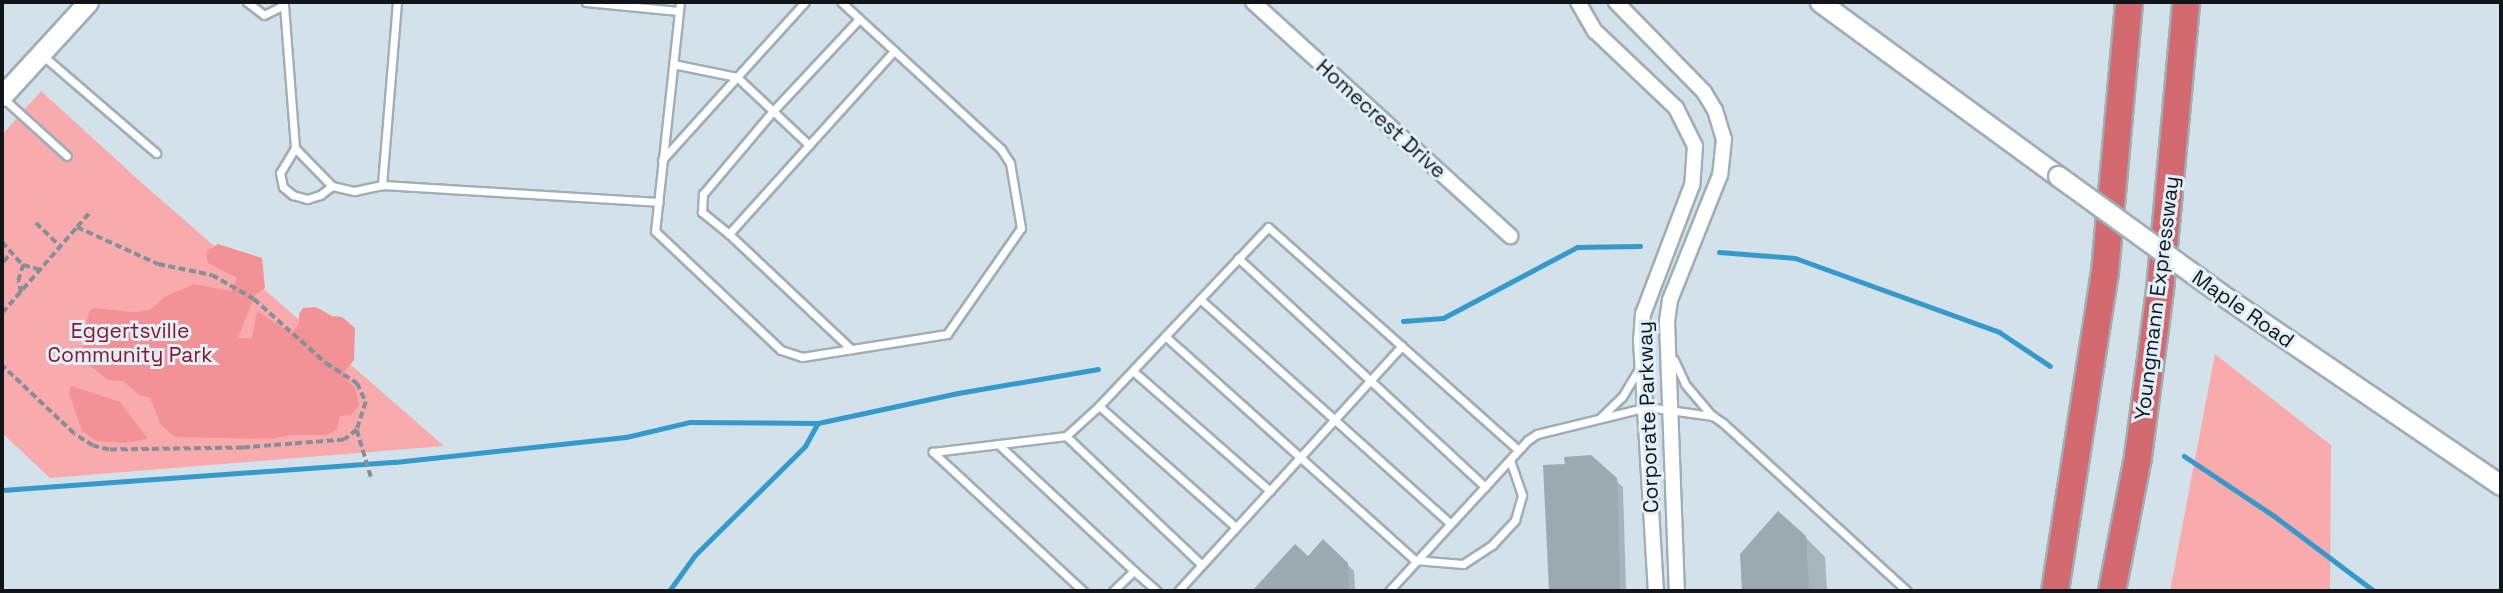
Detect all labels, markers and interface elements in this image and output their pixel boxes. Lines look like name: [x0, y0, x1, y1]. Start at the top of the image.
street label: Homecrest Drive: [1311, 54, 1451, 184]
street label: Youngmann Expressway: [2130, 175, 2184, 421]
street label: Maple Road: [2187, 265, 2299, 353]
park label: Eggertsville Community Park: [48, 318, 212, 368]
street label: Corporate Parkway: [1632, 321, 1664, 513]

